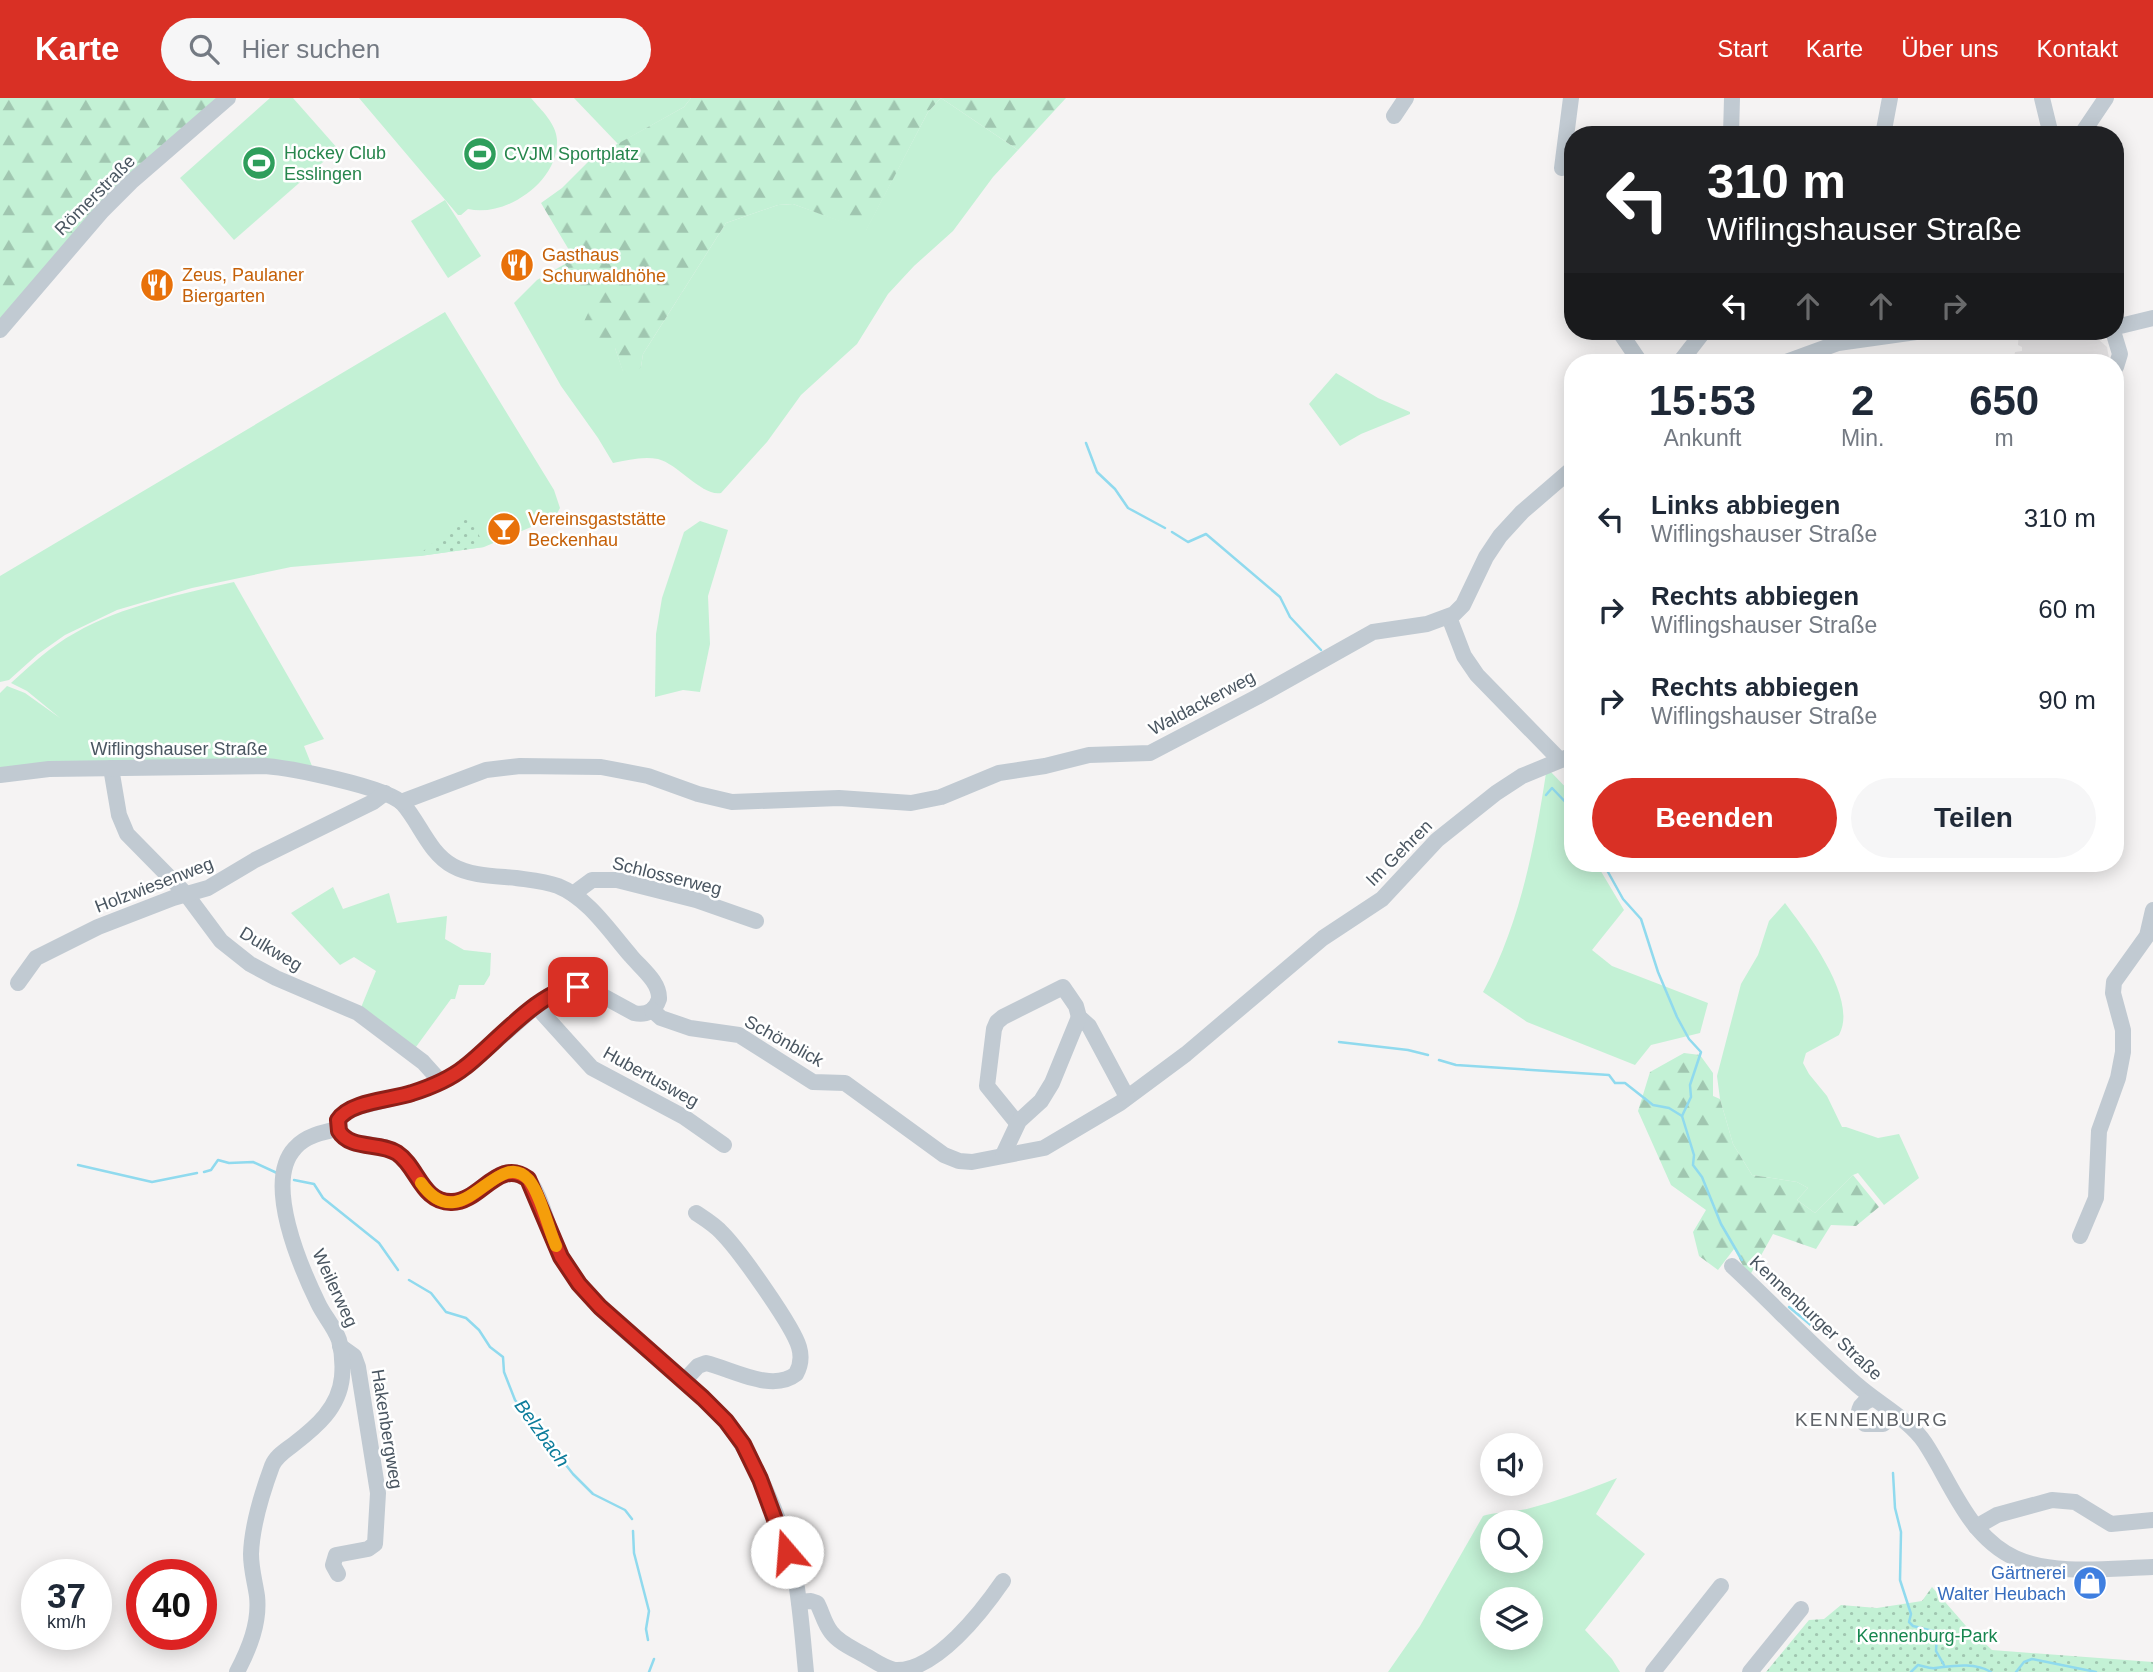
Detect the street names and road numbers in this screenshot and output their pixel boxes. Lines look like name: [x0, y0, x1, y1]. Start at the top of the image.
street label: Römerstraße: [51, 151, 139, 239]
street label: Waldackerweg: [1145, 667, 1259, 739]
street label: Wiflingshauser Straße: [90, 739, 268, 759]
street label: Im Gehren: [1362, 816, 1436, 890]
street label: Holzwiesenweg: [92, 853, 216, 917]
street label: Schlosserweg: [610, 853, 724, 899]
street label: Dulkweg: [236, 923, 306, 975]
street label: Schönblick: [741, 1011, 828, 1071]
street label: Hubertusweg: [600, 1043, 702, 1111]
street label: Weilerweg: [308, 1246, 362, 1330]
street label: Kennenburger Straße: [1746, 1252, 1886, 1384]
street label: Hakenbergweg: [368, 1368, 406, 1490]

